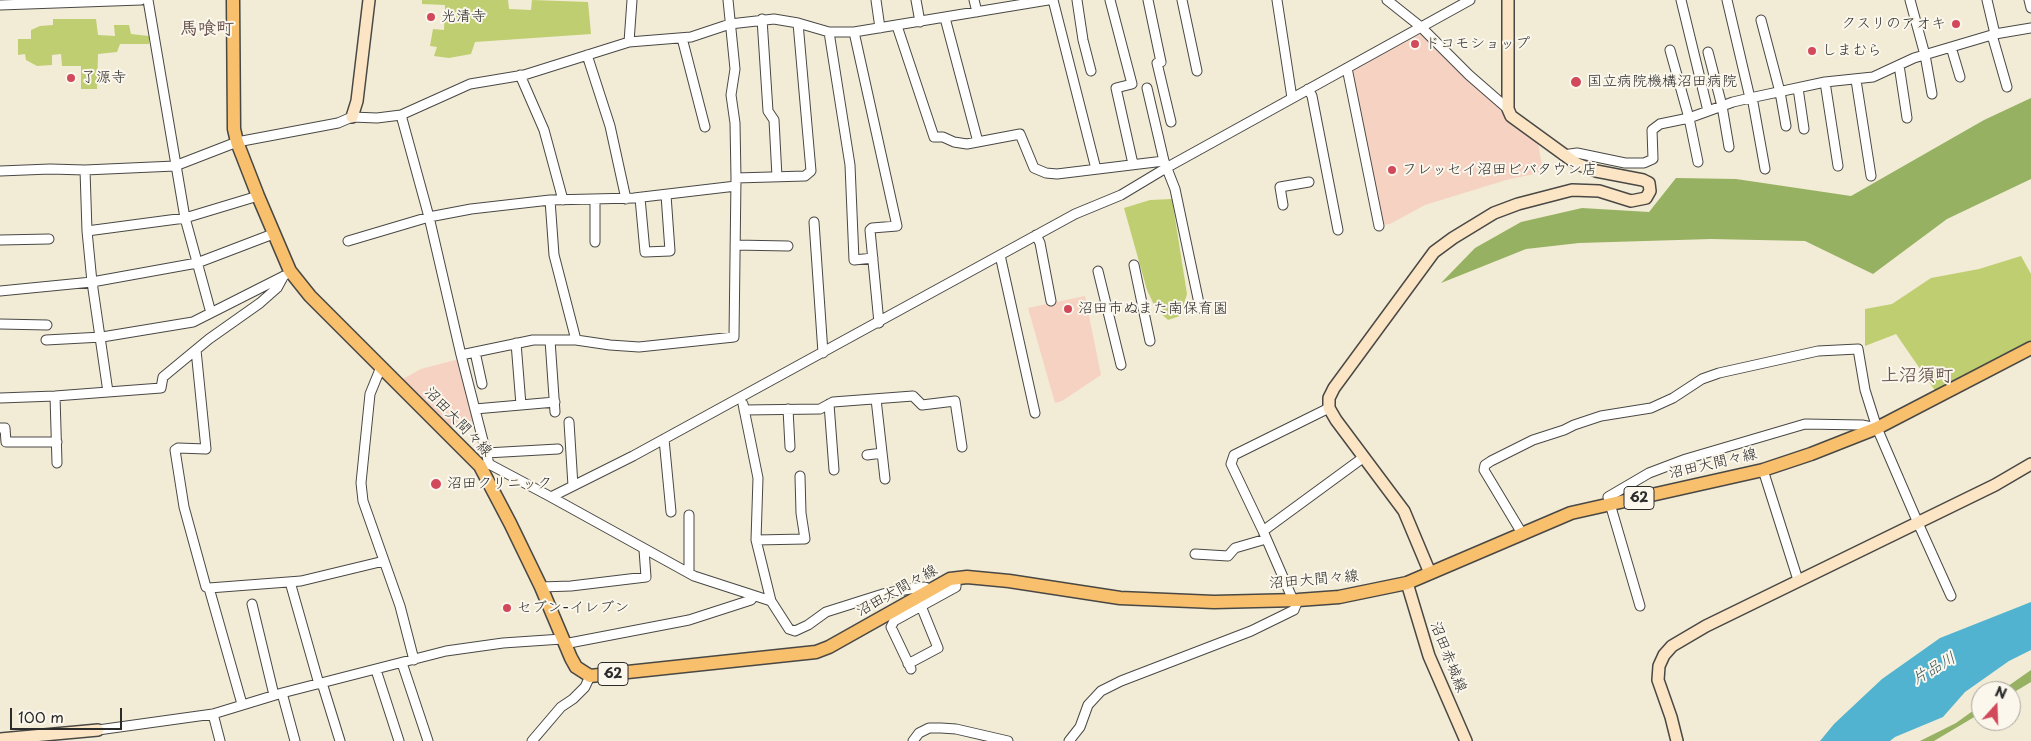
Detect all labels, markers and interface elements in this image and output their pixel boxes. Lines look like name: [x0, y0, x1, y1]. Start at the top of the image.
place label: 光清寺: [441, 8, 486, 26]
marker: 光清寺: [425, 11, 437, 23]
place label: クスリのアオキ: [1841, 15, 1946, 33]
district label: 馬喰町: [180, 18, 234, 40]
marker: クスリのアオキ: [1950, 18, 1962, 30]
place label: ドコモショップ: [1425, 35, 1530, 53]
marker: ドコモショップ: [1409, 38, 1421, 50]
place label: しまむら: [1822, 42, 1882, 60]
marker: しまむら: [1806, 45, 1818, 57]
place label: 了源寺: [81, 69, 126, 87]
marker: 了源寺: [65, 72, 77, 84]
place label: 国立病院機構沼田病院: [1587, 73, 1737, 91]
marker: 国立病院機構沼田病院: [1569, 75, 1583, 89]
place label: フレッセイ沼田ビバタウン店: [1402, 161, 1597, 179]
marker: フレッセイ沼田ビバタウン店: [1386, 164, 1398, 176]
place label: 沼田市ぬまた南保育園: [1078, 300, 1228, 318]
marker: 沼田市ぬまた南保育園: [1062, 303, 1074, 315]
district label: 上沼須町: [1881, 365, 1953, 387]
street label: 沼田大間々線: [420, 383, 496, 461]
street label: 沼田大間々線: [1667, 445, 1759, 483]
place label: 沼田クリニック: [447, 475, 552, 493]
marker: 沼田クリニック: [429, 477, 443, 491]
road number: 62: [1624, 486, 1654, 509]
street label: 沼田大間々線: [853, 561, 941, 621]
street label: 沼田大間々線: [1268, 567, 1360, 593]
place label: セブン-イレブン: [517, 599, 629, 617]
marker: セブン-イレブン: [501, 602, 513, 614]
street label: 沼田赤城線: [1426, 619, 1470, 695]
water label: 片品川: [1908, 649, 1960, 689]
road number: 62: [598, 662, 628, 686]
north arrow: [1971, 681, 2021, 731]
text: N: [1992, 681, 2010, 704]
scale bar: [12, 698, 125, 730]
text: 100 m: [18, 705, 64, 728]

